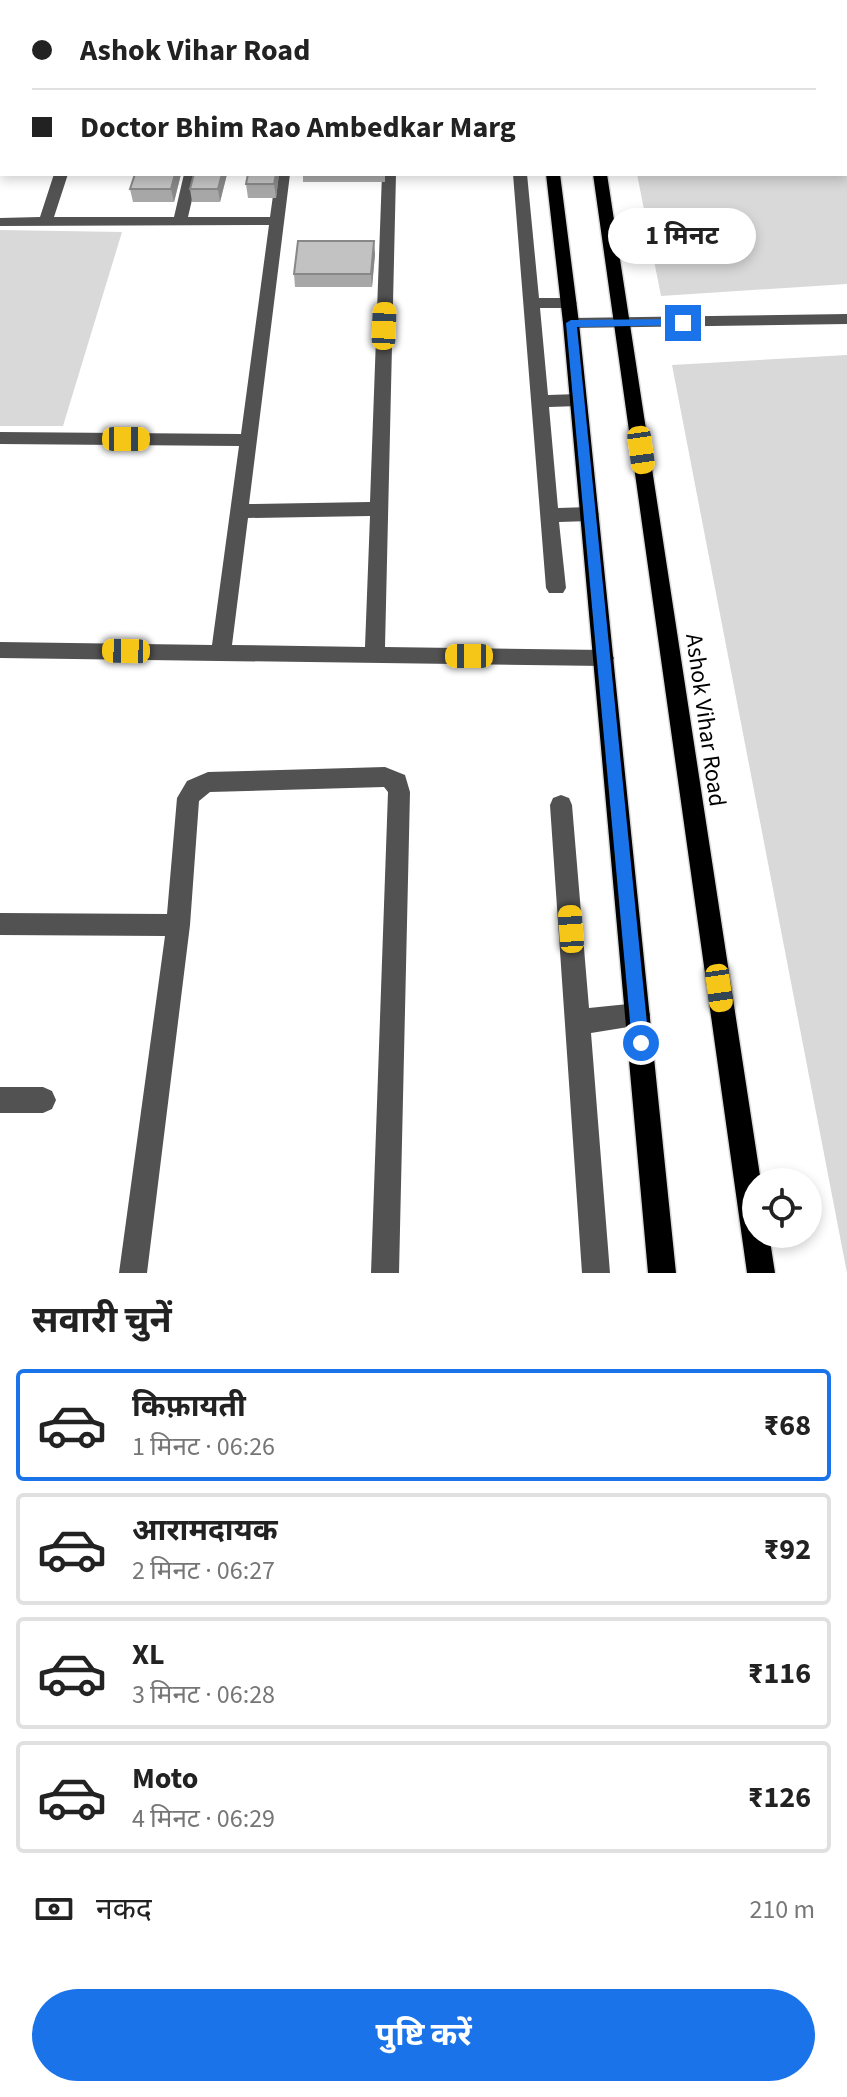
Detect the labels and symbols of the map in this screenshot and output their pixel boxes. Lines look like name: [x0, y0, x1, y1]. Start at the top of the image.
callout: 1 मिनट: [609, 207, 757, 263]
car: [371, 302, 397, 350]
route end: [665, 305, 701, 341]
car: [626, 425, 656, 475]
car: [102, 427, 150, 451]
street label: Ashok Vihar Road: [676, 631, 735, 809]
car: [102, 639, 150, 663]
car: [445, 644, 493, 668]
car: [557, 904, 585, 954]
car: [704, 963, 734, 1013]
route start: [623, 1025, 659, 1061]

